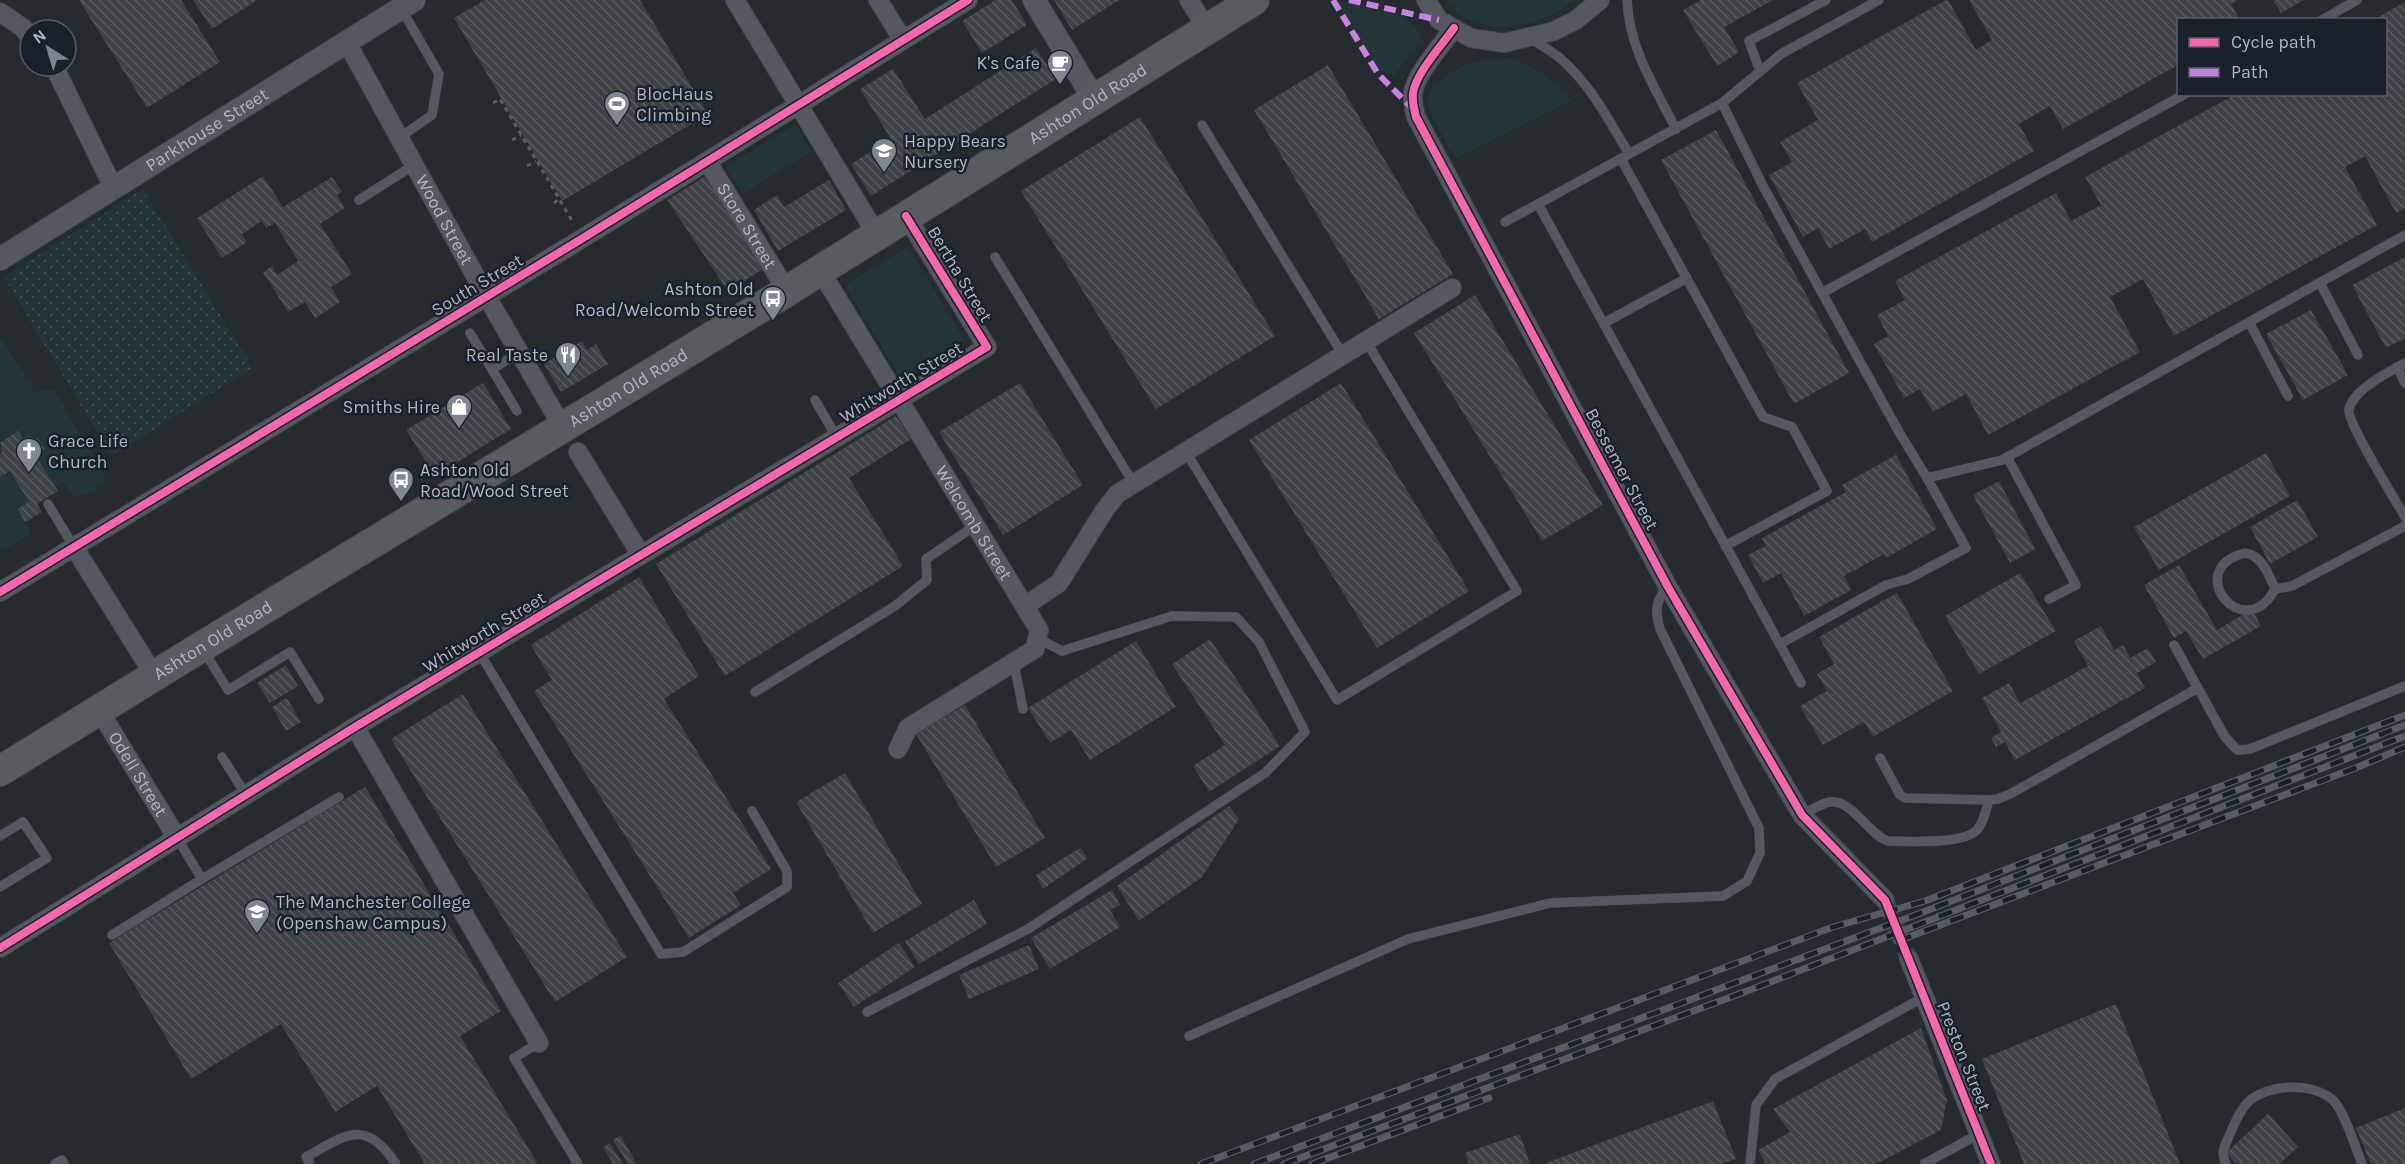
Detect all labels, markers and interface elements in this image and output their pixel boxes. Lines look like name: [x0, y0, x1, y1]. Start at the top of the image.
north arrow: [18, 18, 78, 78]
legend: [2177, 18, 2387, 96]
text: N: [29, 25, 50, 47]
text: Cycle path: [2231, 31, 2316, 53]
cafe icon: K's Cafe: [1045, 48, 1075, 86]
place label: K's Cafe: [977, 52, 1040, 74]
street label: Ashton Old Road: [1024, 59, 1151, 149]
text: Path: [2231, 61, 2269, 83]
street label: Parkhouse Street: [141, 83, 272, 176]
place label: BlocHaus Climbing: [636, 83, 714, 126]
sports icon: BlocHaus Climbing: [602, 89, 632, 127]
place label: Happy Bears Nursery: [904, 130, 1006, 173]
school or university icon: Happy Bears Nursery: [869, 136, 899, 174]
street label: Wood Street: [411, 171, 478, 269]
street label: Store Street: [712, 179, 782, 273]
street label: Bertha Street: [923, 222, 997, 326]
street label: South Street: [427, 249, 527, 321]
place label: Ashton Old Road/Welcomb Street: [575, 278, 754, 321]
bus stop icon: Ashton Old Road/Welcomb Street: [758, 284, 788, 322]
street label: Whitworth Street: [835, 336, 967, 427]
restaurant icon: Real Taste: [553, 340, 583, 378]
street label: Ashton Old Road: [565, 343, 692, 432]
place label: Real Taste: [466, 344, 548, 366]
shop icon: Smiths Hire: [444, 392, 474, 430]
place label: Smiths Hire: [342, 396, 440, 418]
street label: Bessemer Street: [1581, 404, 1663, 534]
place label: Grace Life Church: [48, 430, 128, 473]
church icon: Grace Life Church: [14, 436, 44, 474]
place label: Ashton Old Road/Wood Street: [420, 459, 569, 502]
street label: Welcomb Street: [931, 462, 1017, 584]
bus stop icon: Ashton Old Road/Wood Street: [386, 465, 416, 503]
street label: Whitworth Street: [418, 586, 550, 677]
street label: Ashton Old Road: [149, 595, 276, 685]
street label: Odell Street: [104, 728, 172, 821]
place label: The Manchester College (Openshaw Campus): [276, 891, 471, 934]
school or university icon: The Manchester College (Openshaw Campus): [242, 897, 272, 935]
street label: Preston Street: [1932, 998, 1996, 1114]

